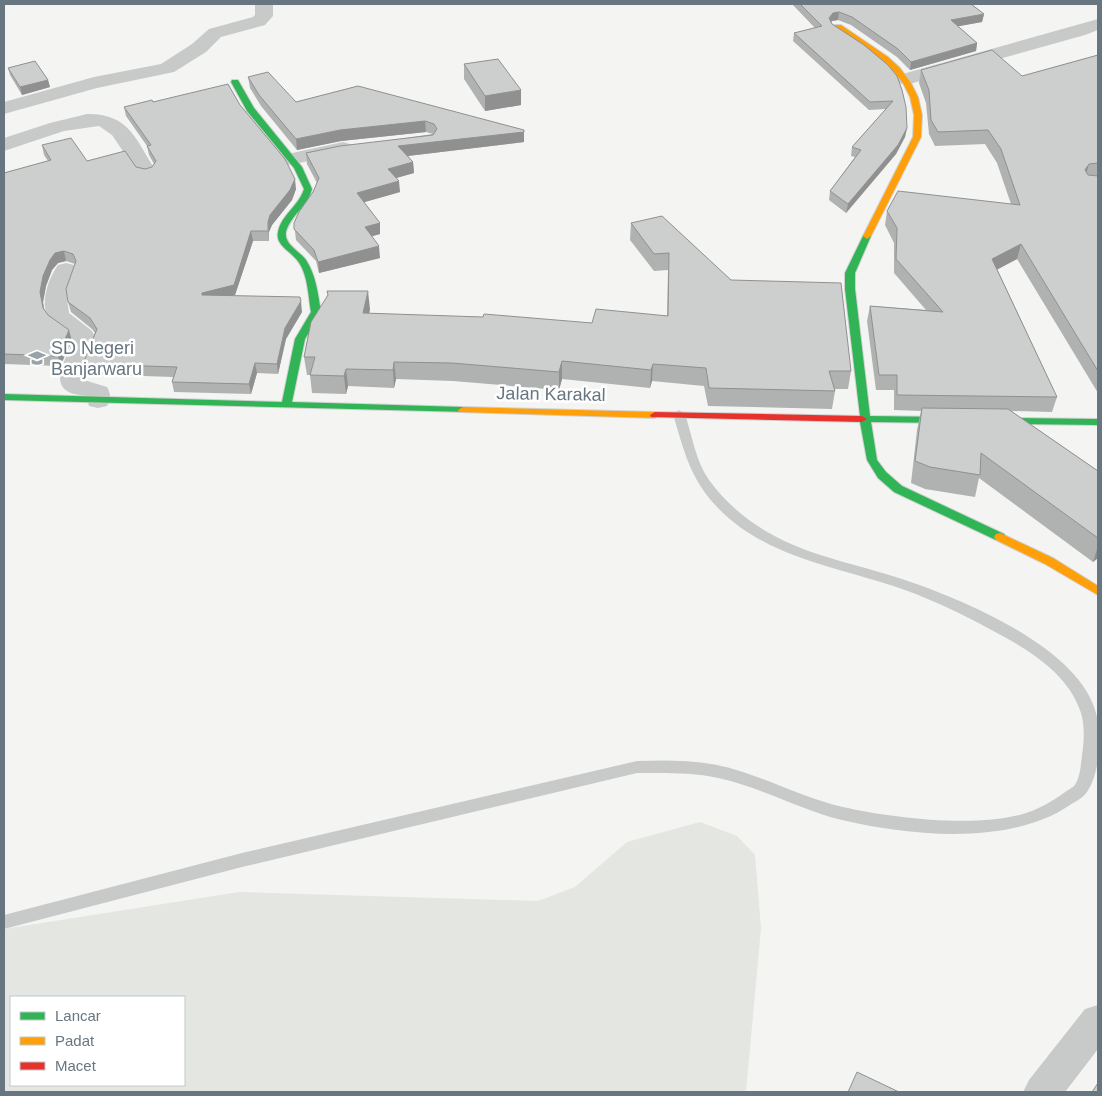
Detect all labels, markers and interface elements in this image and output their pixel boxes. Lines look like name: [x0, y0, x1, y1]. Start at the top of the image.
place label: SD Negeri Banjarwaru: [51, 338, 142, 379]
school or university icon: SD Negeri Banjarwaru: [27, 348, 47, 368]
street label: Jalan Karakal: [496, 383, 606, 405]
legend: [10, 996, 185, 1086]
text: Lancar: [55, 1007, 101, 1024]
text: Padat: [55, 1032, 95, 1049]
text: Macet: [55, 1057, 97, 1074]

